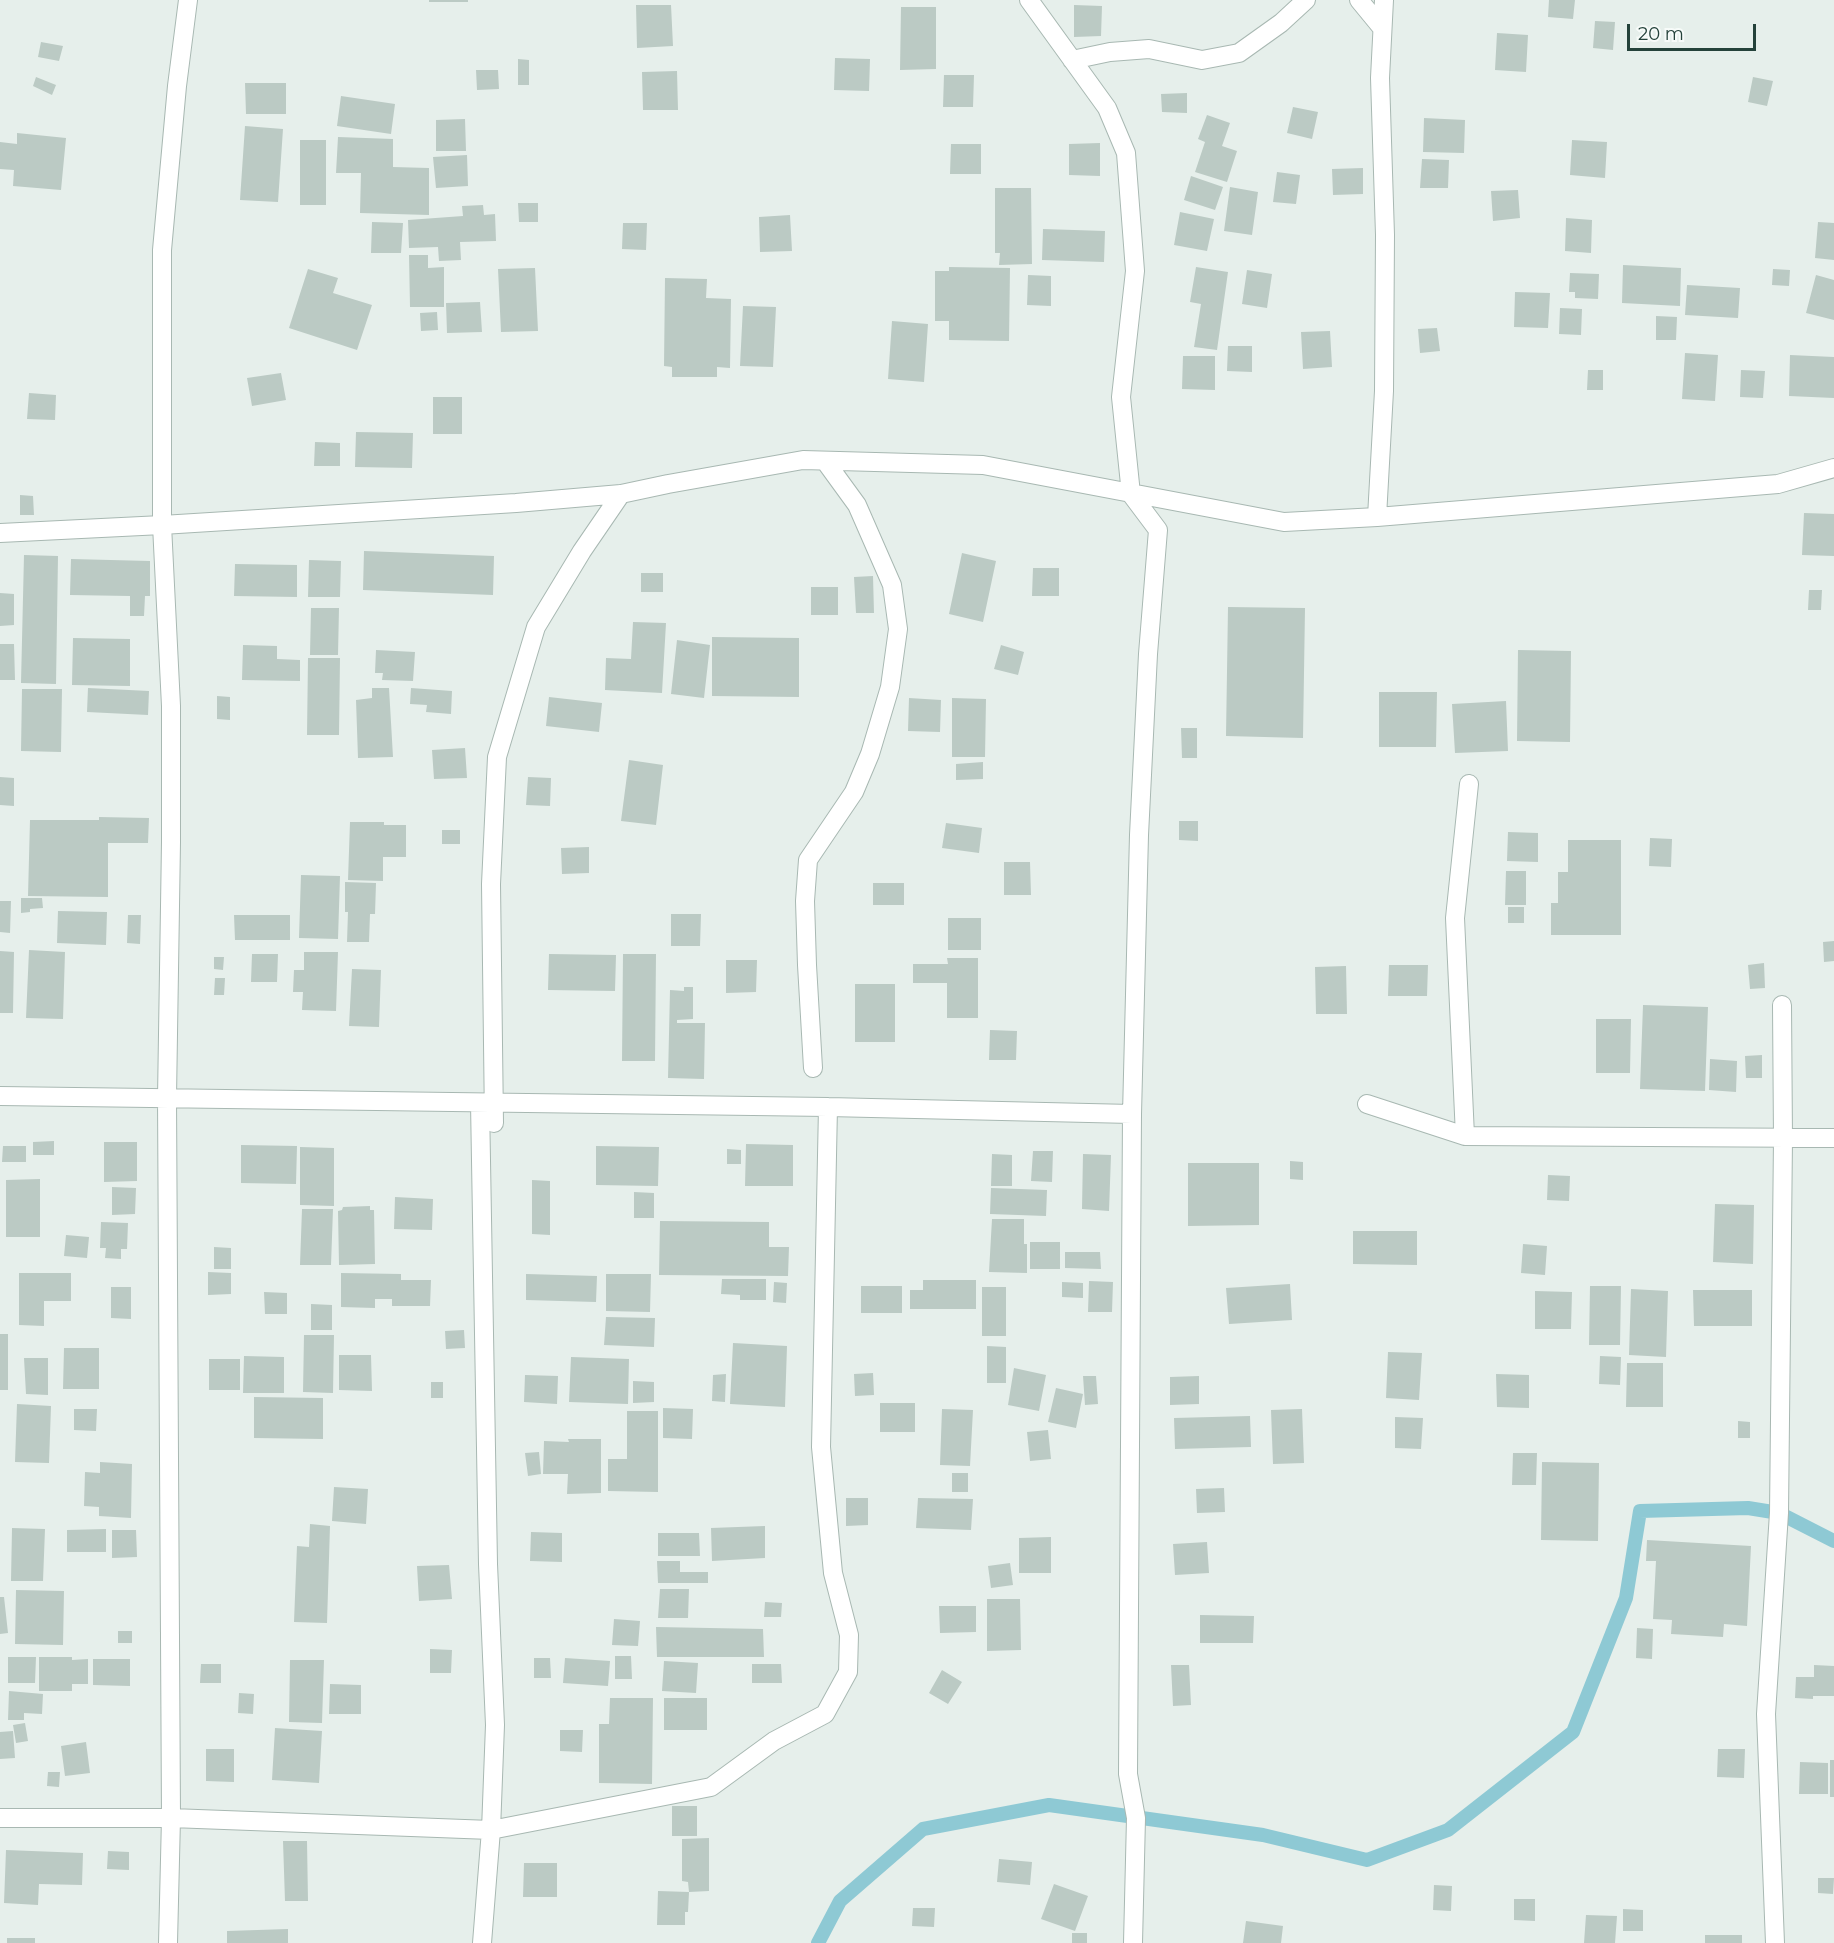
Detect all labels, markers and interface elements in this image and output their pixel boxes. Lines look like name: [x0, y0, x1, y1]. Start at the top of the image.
scale bar: [1630, 12, 1759, 50]
text: 20 m: [1638, 23, 1684, 45]

